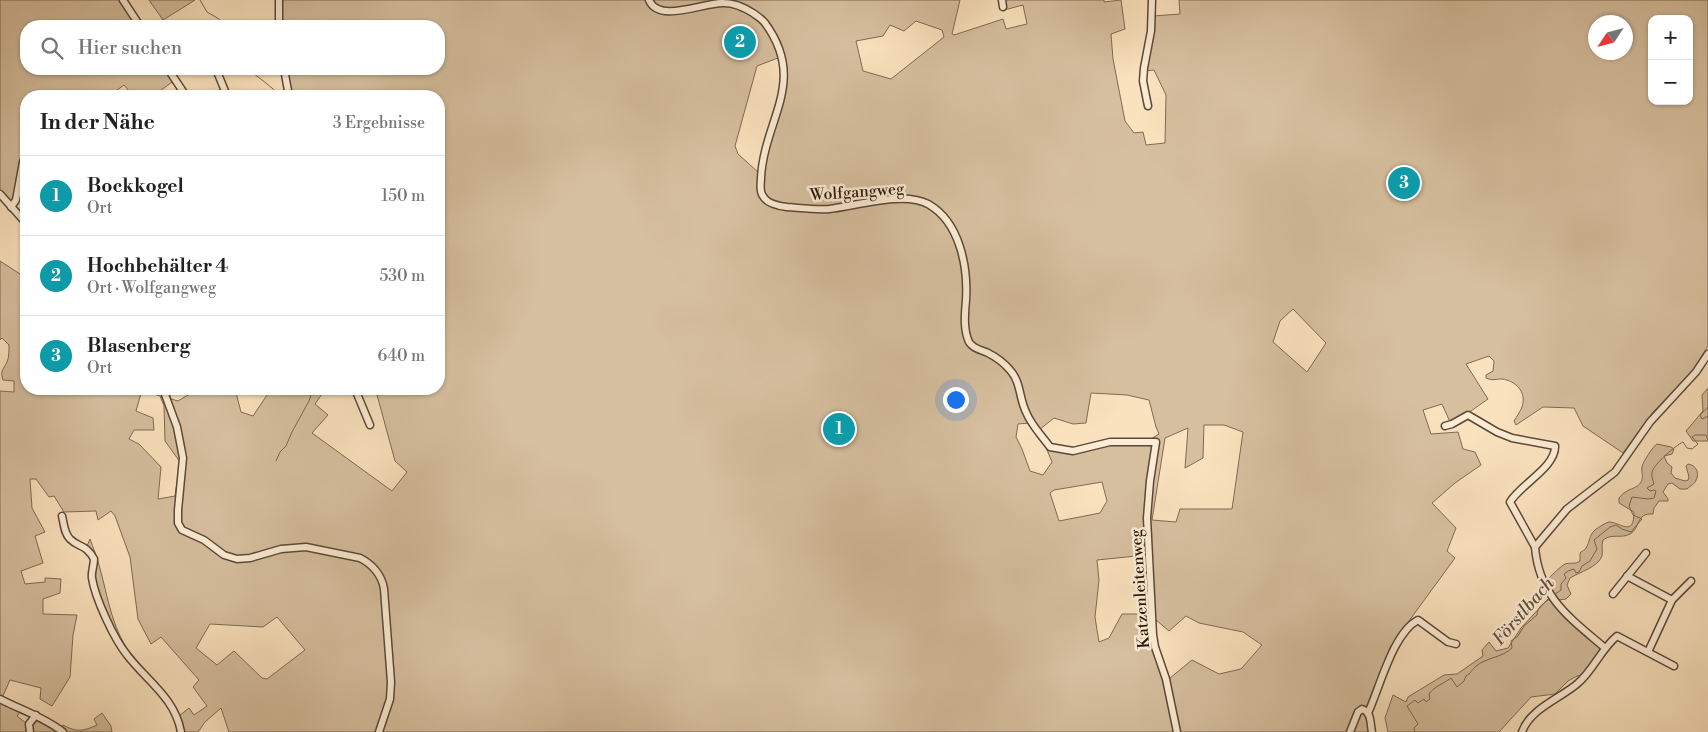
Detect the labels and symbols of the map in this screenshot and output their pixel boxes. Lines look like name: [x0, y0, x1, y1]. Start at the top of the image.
north arrow: [1588, 15, 1633, 60]
pin: 2: [724, 23, 756, 61]
pin: 3: [1388, 164, 1420, 202]
street label: Wolfgangweg: [808, 179, 906, 205]
your location: [943, 387, 969, 413]
pin: 1: [823, 410, 855, 448]
street label: Katzenleitenweg: [1126, 528, 1154, 649]
water label: Förstlbach: [1487, 572, 1560, 650]

